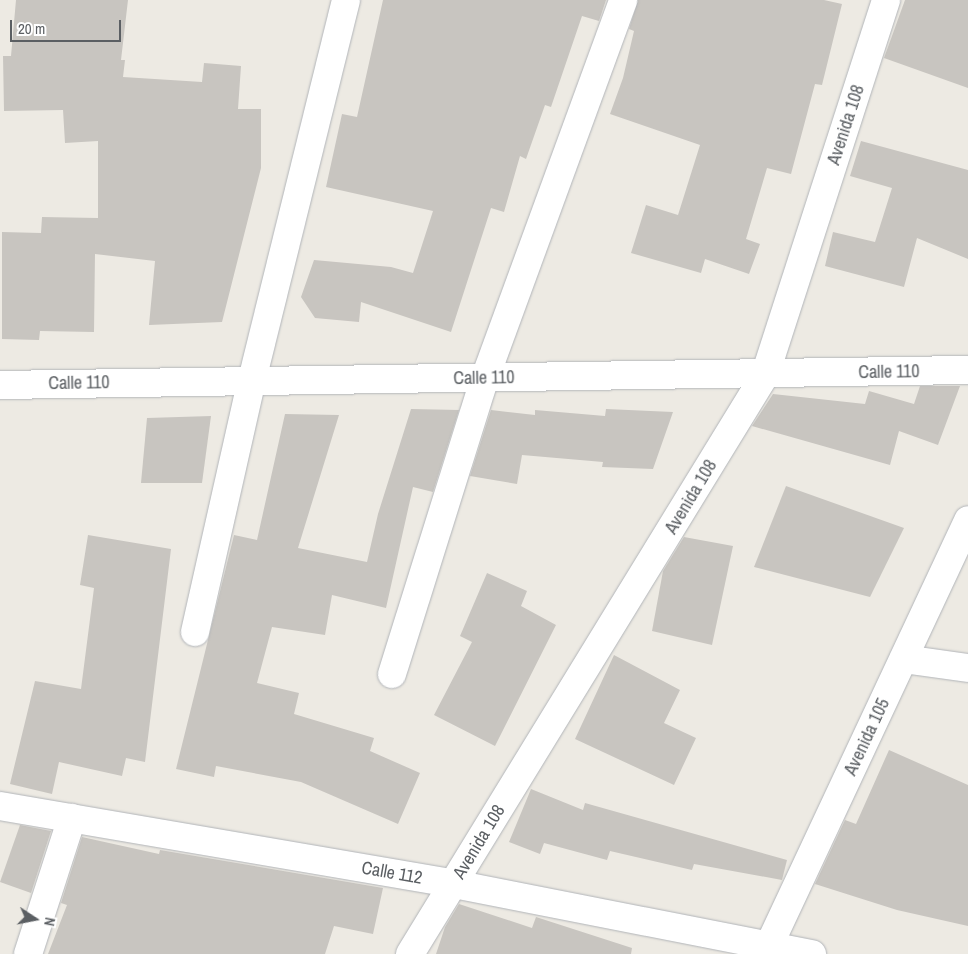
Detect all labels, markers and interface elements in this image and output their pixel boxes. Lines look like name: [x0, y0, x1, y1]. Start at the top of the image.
scale bar: [12, 10, 124, 42]
text: 20 m: [18, 18, 45, 39]
street label: Avenida 108: [823, 82, 869, 168]
street label: Calle 110: [858, 361, 920, 383]
street label: Calle 110: [453, 367, 515, 389]
street label: Calle 110: [48, 372, 110, 394]
street label: Avenida 108: [660, 456, 722, 538]
street label: Avenida 105: [840, 695, 894, 779]
street label: Avenida 108: [448, 801, 510, 883]
street label: Calle 112: [360, 857, 424, 889]
north arrow: [10, 894, 60, 944]
text: N: [40, 916, 59, 928]

